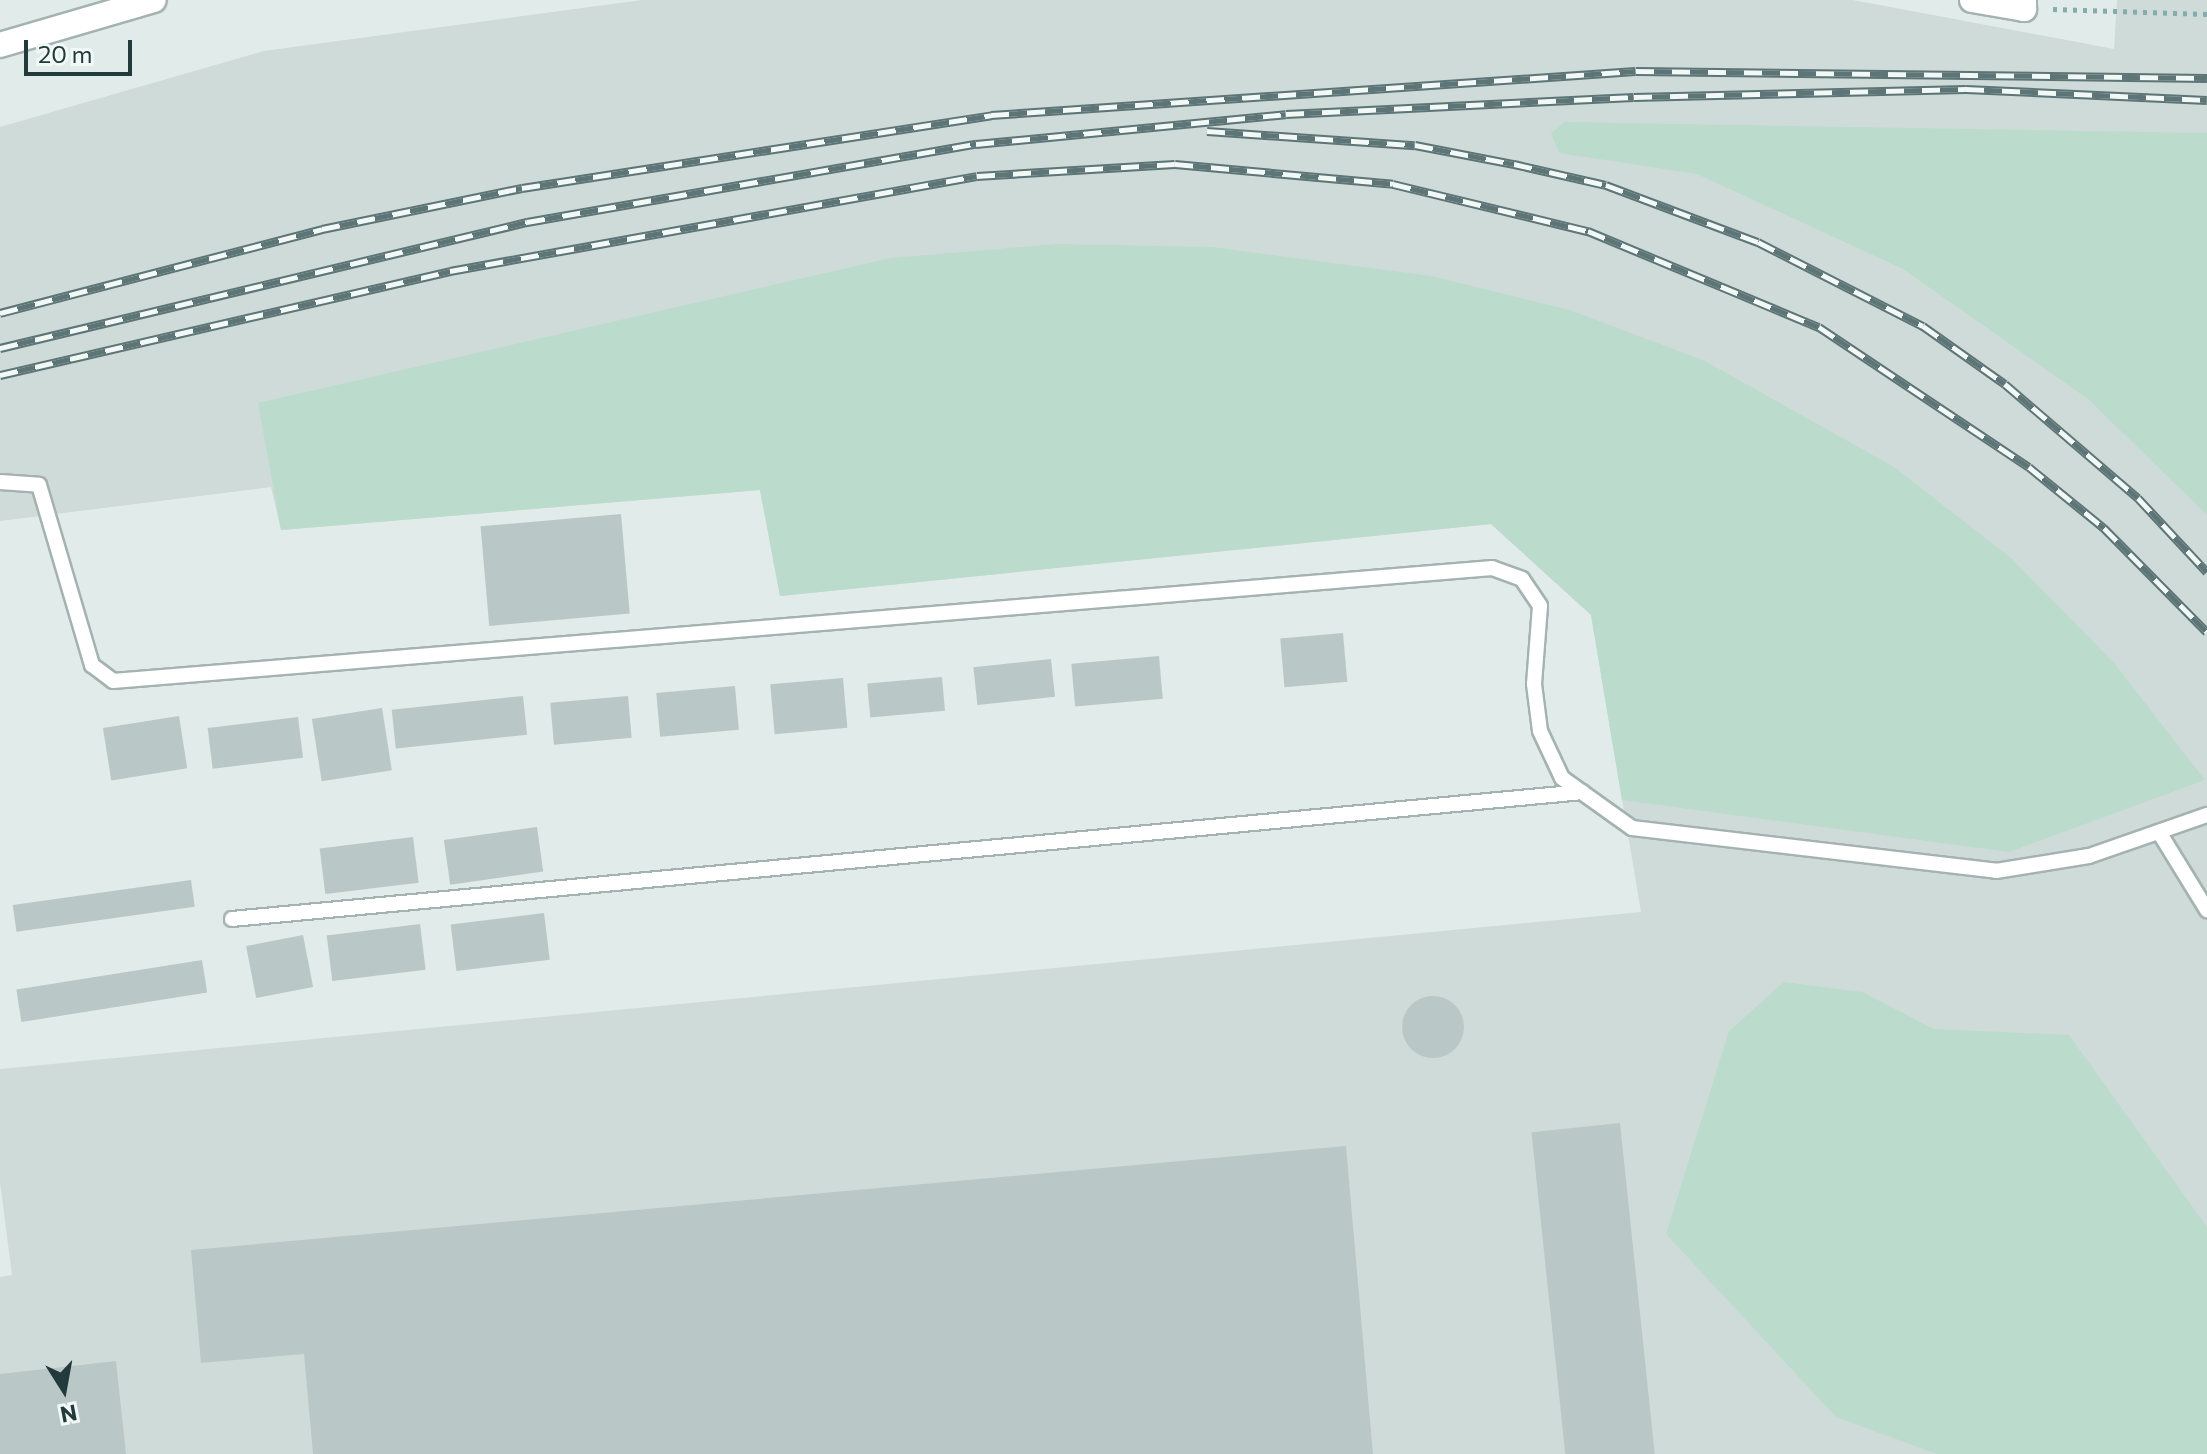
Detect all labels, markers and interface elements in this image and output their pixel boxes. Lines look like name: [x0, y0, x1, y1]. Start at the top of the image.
scale bar: [28, 24, 136, 74]
text: 20 m: [38, 39, 92, 68]
north arrow: [24, 1350, 104, 1430]
text: N: [58, 1399, 79, 1429]

